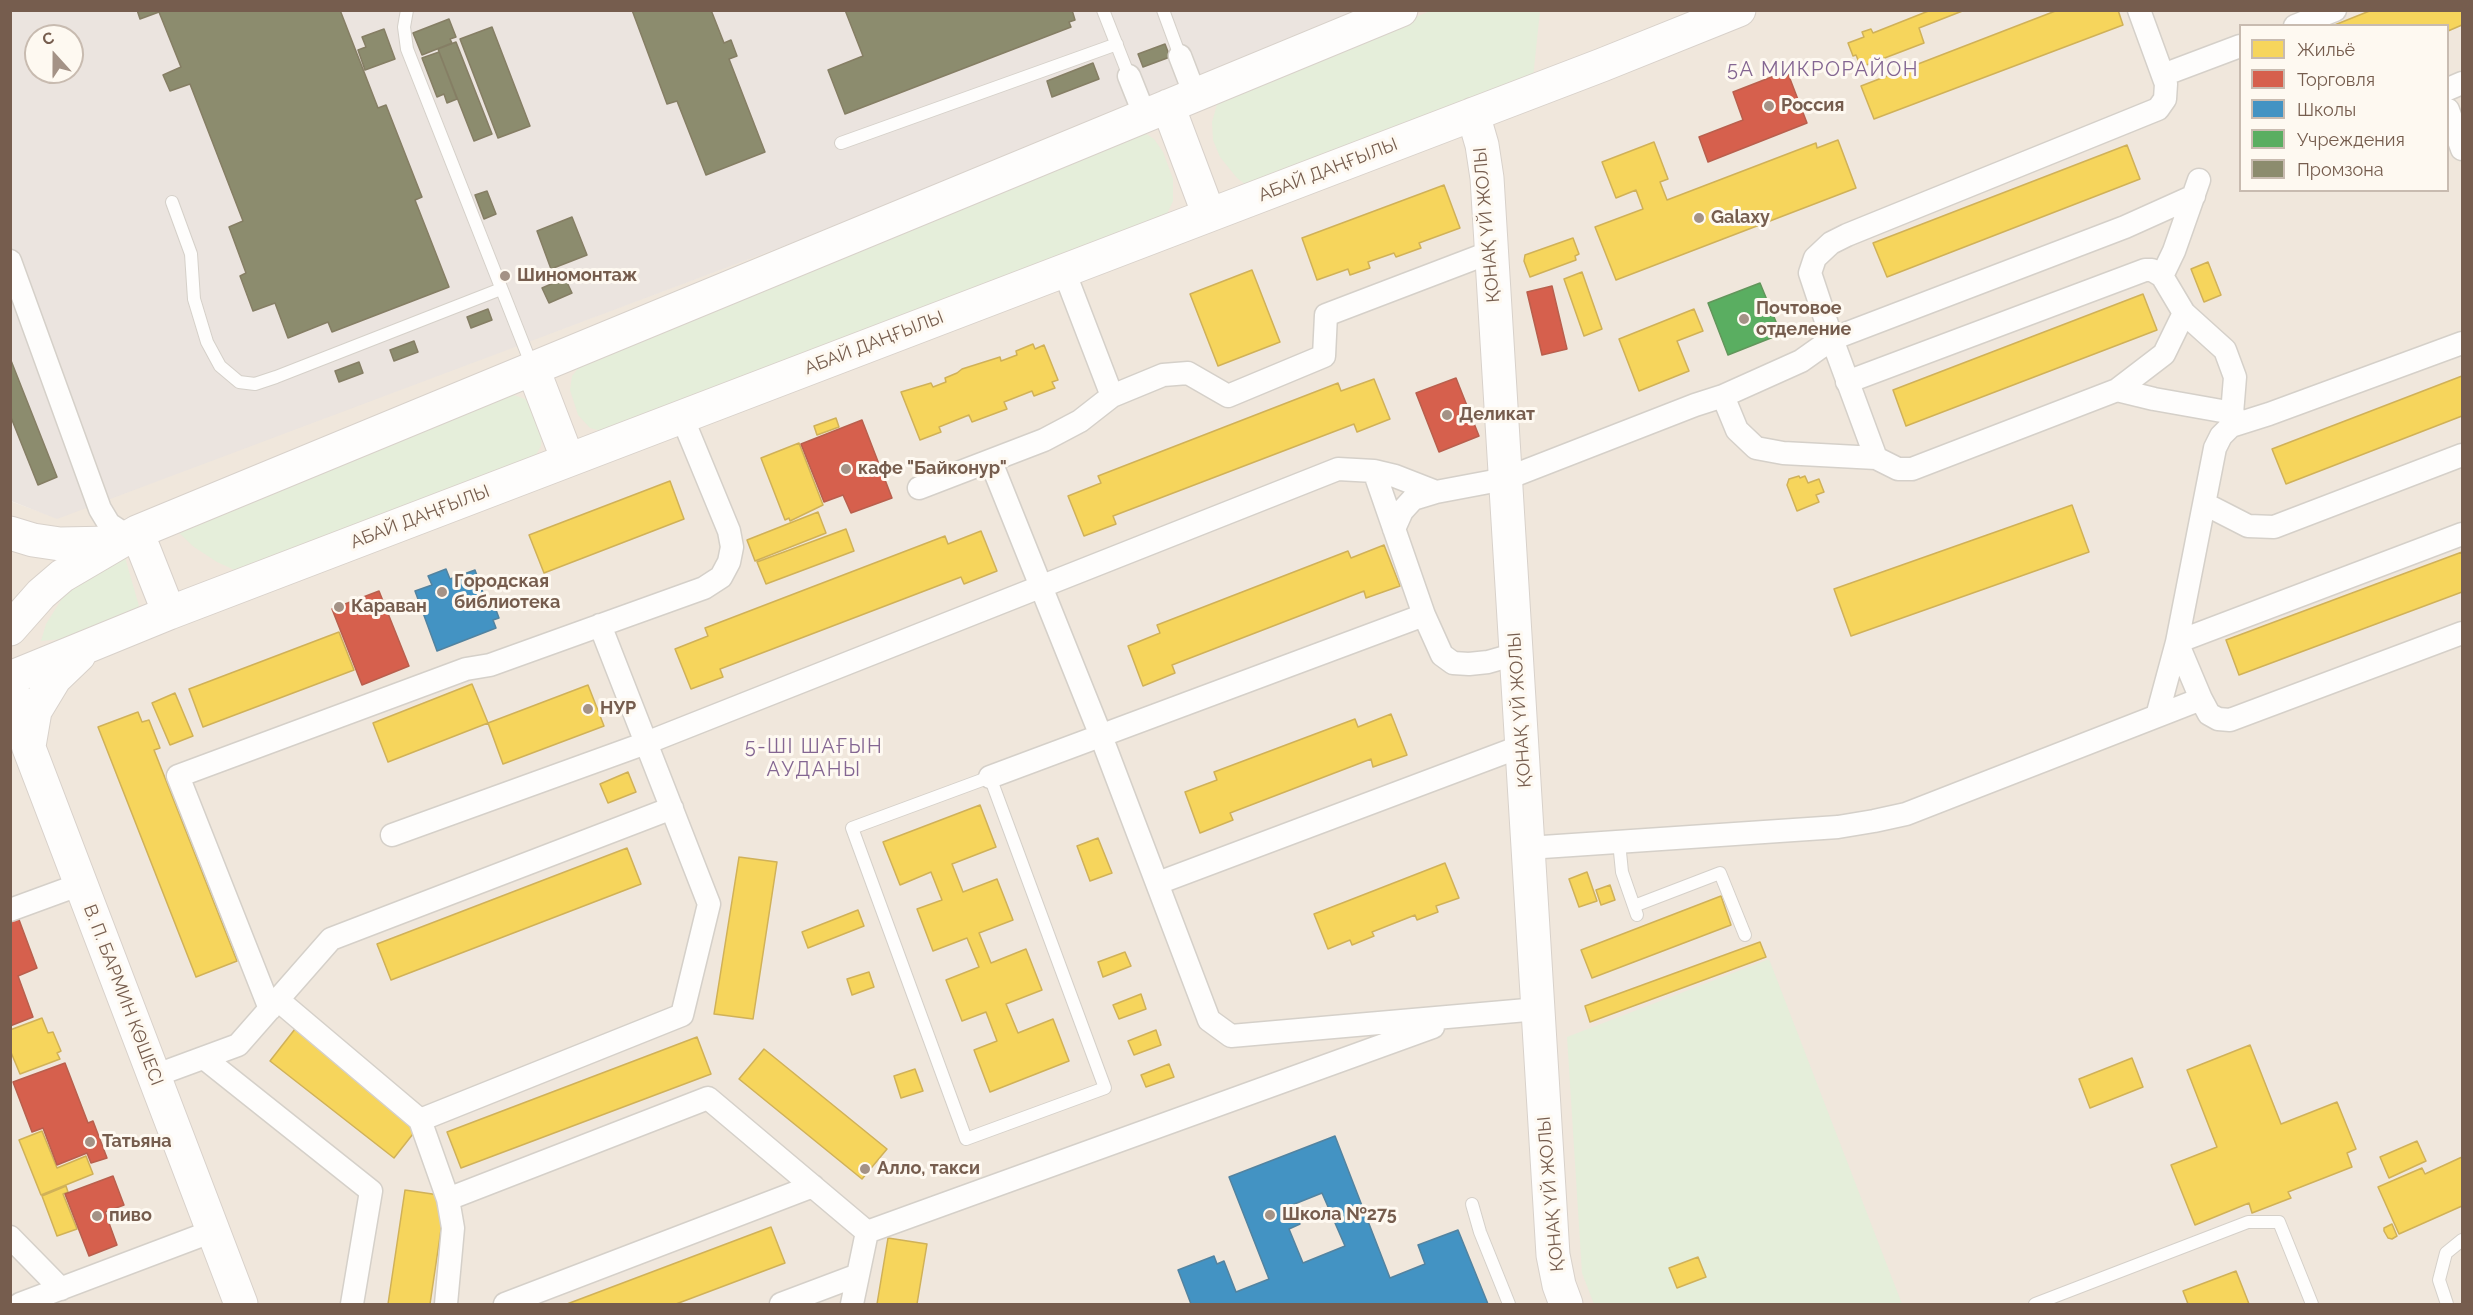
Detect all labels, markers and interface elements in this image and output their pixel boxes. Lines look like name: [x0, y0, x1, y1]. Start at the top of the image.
north arrow: [24, 24, 84, 84]
legend: [2239, 24, 2449, 192]
text: С: [40, 28, 57, 49]
text: Жильё: [2297, 39, 2355, 60]
district label: 5А МИКРОРАЙОН: [1727, 58, 1919, 82]
text: Торговля: [2297, 69, 2375, 90]
place label: Россия: [1781, 95, 1844, 117]
marker: Россия: [1762, 99, 1776, 113]
text: Школы: [2297, 99, 2356, 120]
text: Учреждения: [2297, 129, 2405, 150]
street label: АБАЙ ДАҢҒЫЛЫ: [1255, 134, 1401, 206]
street label: ҚОНАҚ ҮЙ ЖОЛЫ: [1469, 147, 1505, 303]
text: Промзона: [2297, 159, 2384, 180]
place label: Galaxy: [1711, 207, 1770, 229]
marker: Galaxy: [1692, 211, 1706, 225]
place label: Шиномонтаж: [517, 265, 637, 287]
marker: Шиномонтаж: [498, 269, 512, 283]
place label: Почтовое отделение: [1756, 298, 1851, 340]
street label: АБАЙ ДАҢҒЫЛЫ: [801, 307, 947, 379]
marker: Почтовое отделение: [1737, 312, 1751, 326]
place label: Деликат: [1459, 404, 1535, 426]
marker: Деликат: [1440, 408, 1454, 422]
place label: кафе "Байконур": [858, 458, 1007, 480]
marker: кафе "Байконур": [839, 462, 853, 476]
street label: АБАЙ ДАҢҒЫЛЫ: [347, 481, 493, 553]
place label: Городская библиотека: [454, 571, 560, 614]
marker: Городская библиотека: [435, 585, 449, 599]
place label: Караван: [351, 596, 427, 618]
marker: Караван: [332, 600, 346, 614]
street label: ҚОНАҚ ҮЙ ЖОЛЫ: [1504, 632, 1536, 788]
place label: НУР: [600, 698, 636, 720]
marker: НУР: [581, 702, 595, 716]
district label: 5-ШІ ШАҒЫН АУДАНЫ: [745, 735, 883, 782]
street label: В. П. БАРМИН КӨШЕСІ: [79, 902, 167, 1088]
street label: ҚОНАҚ ҮЙ ЖОЛЫ: [1533, 1116, 1569, 1272]
place label: Татьяна: [102, 1131, 172, 1153]
marker: Татьяна: [83, 1135, 97, 1149]
place label: Алло, такси: [877, 1158, 980, 1180]
marker: Алло, такси: [858, 1162, 872, 1176]
place label: Школа №275: [1282, 1204, 1397, 1226]
place label: пиво: [109, 1205, 152, 1227]
marker: Школа №275: [1263, 1208, 1277, 1222]
marker: пиво: [90, 1209, 104, 1223]

